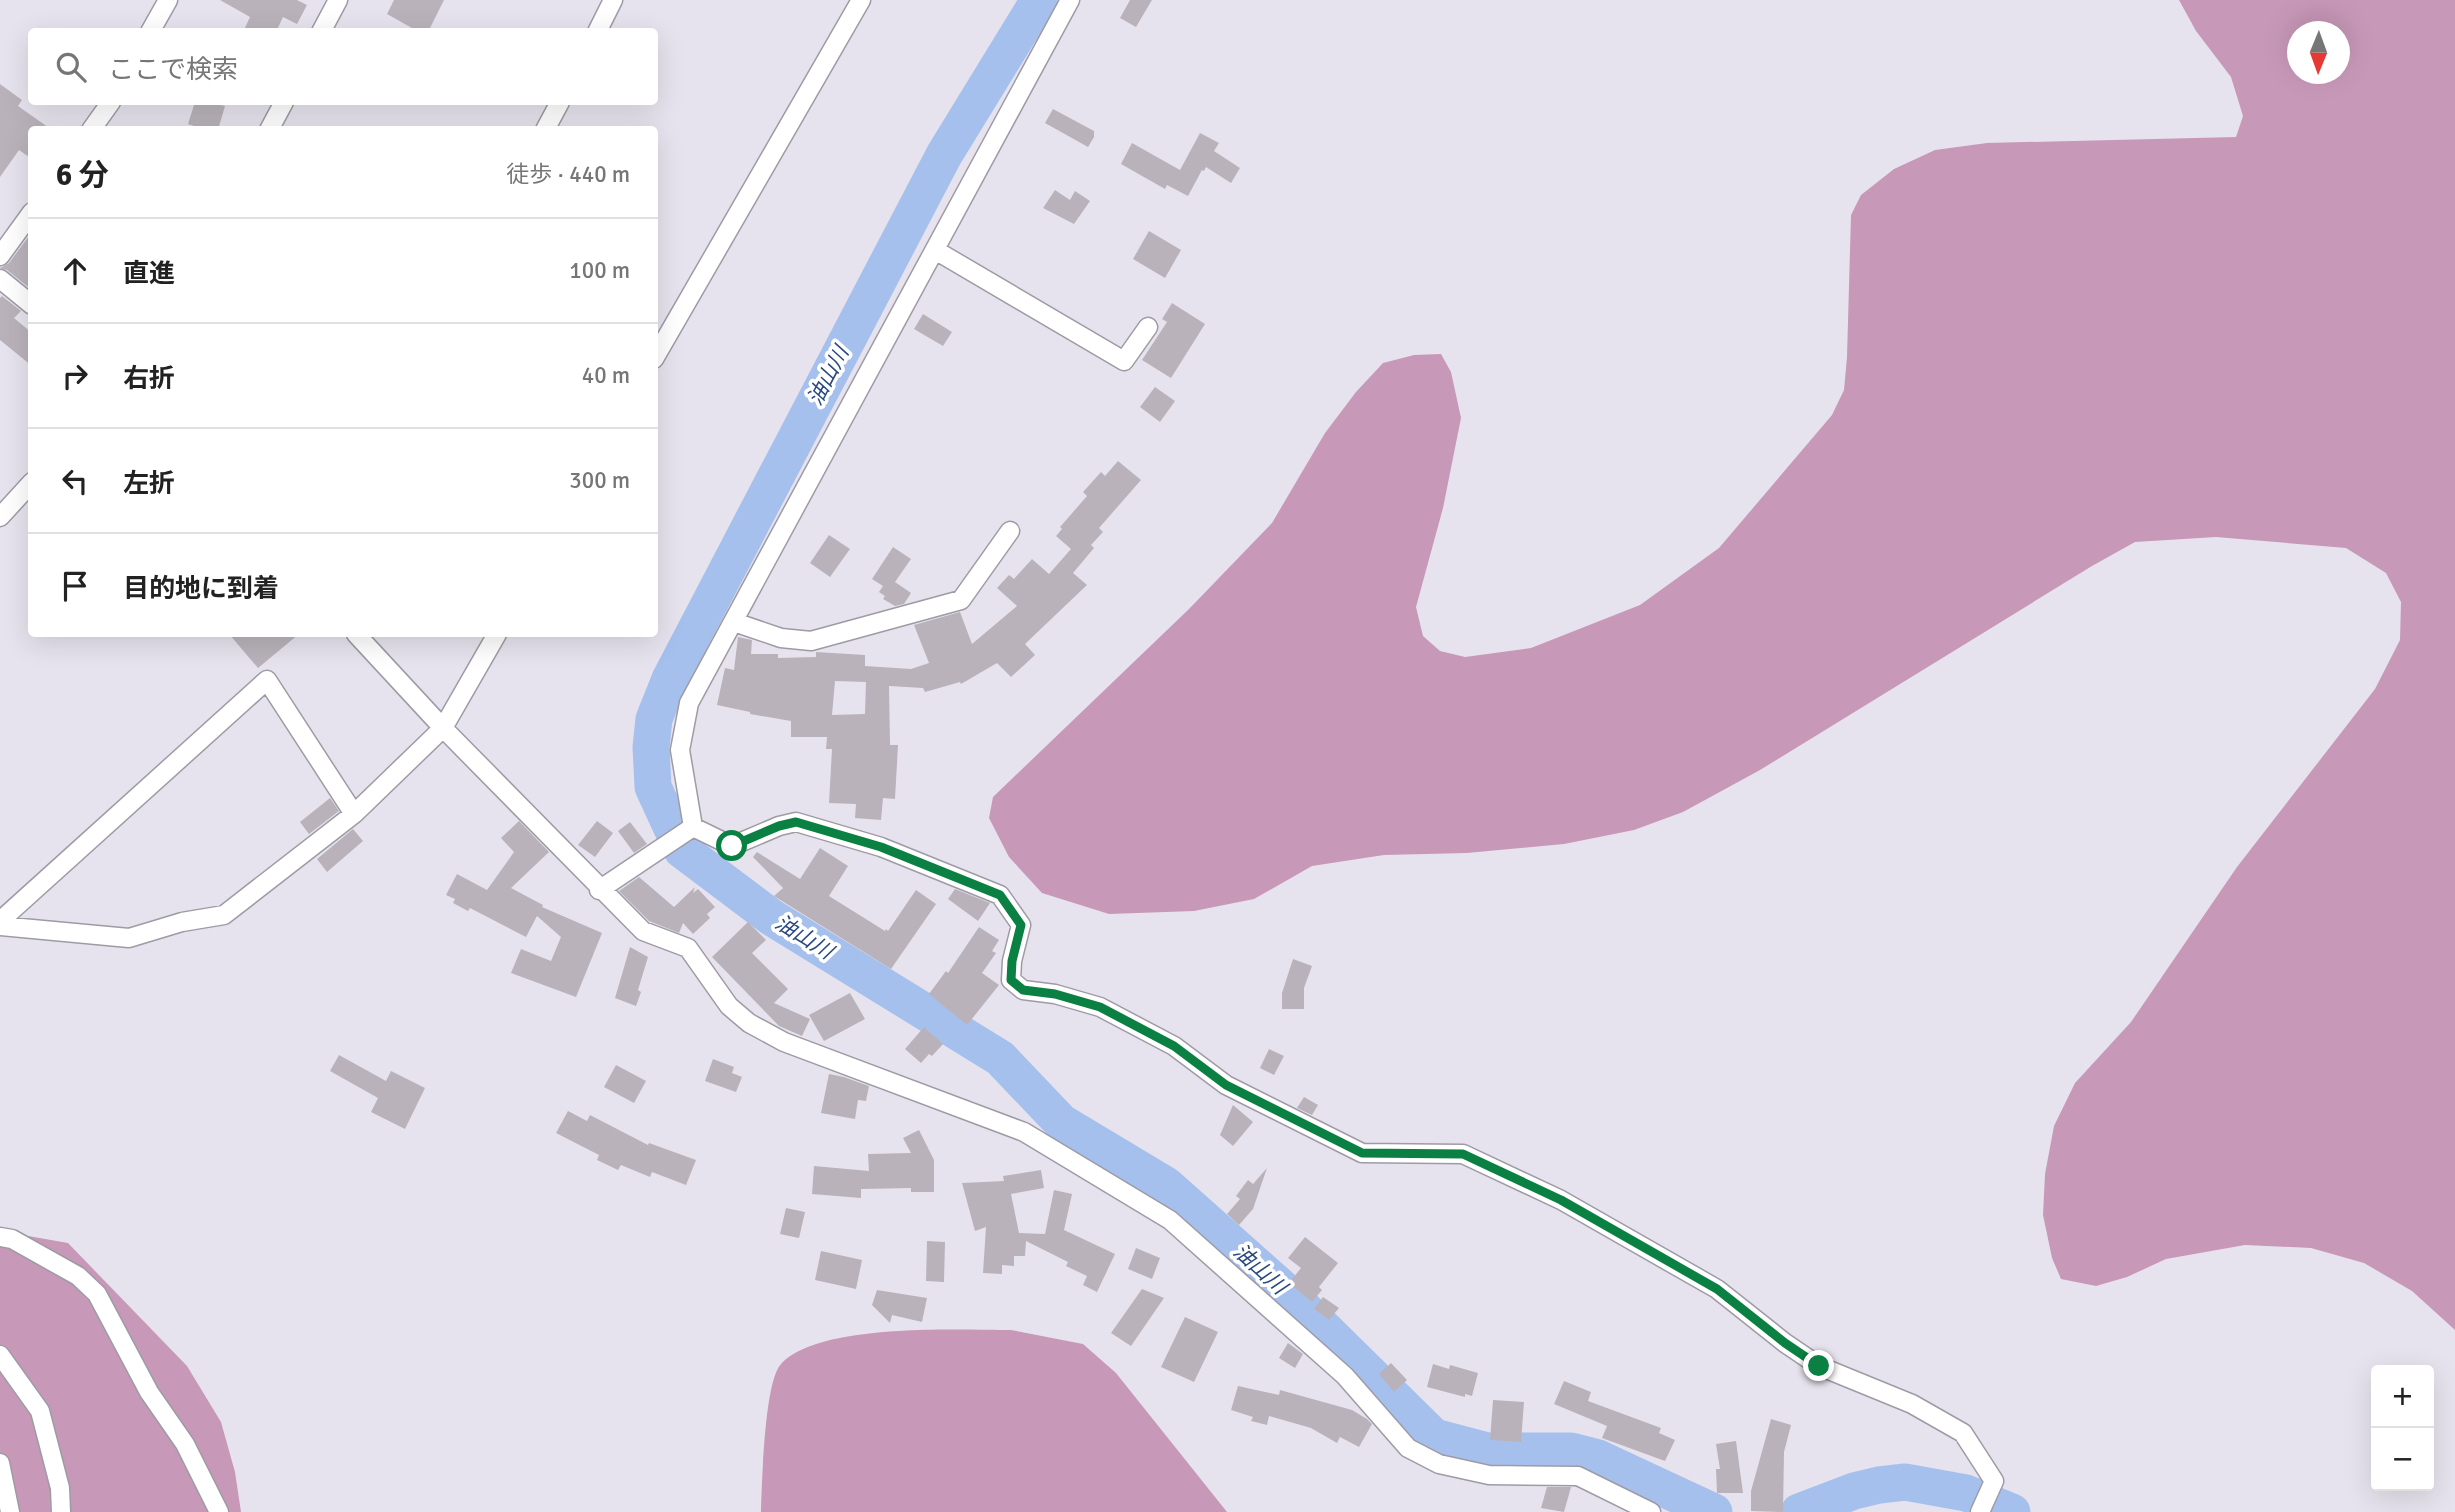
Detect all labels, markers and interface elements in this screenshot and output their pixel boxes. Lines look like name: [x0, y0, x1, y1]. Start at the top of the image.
north arrow: [2287, 21, 2350, 84]
search box: [28, 28, 658, 105]
icon: search: [52, 48, 90, 86]
text: ここで検索: [108, 54, 238, 86]
text: 6 分: [56, 157, 109, 194]
text: 徒歩 · 440 m: [506, 160, 630, 189]
icon: ahead: [56, 252, 94, 290]
text: 100 m: [569, 256, 630, 285]
text: 直進: [123, 258, 175, 290]
water label: 油山川: [802, 340, 855, 410]
icon: right: [56, 357, 94, 395]
text: 40 m: [582, 361, 630, 390]
text: 右折: [123, 363, 175, 395]
icon: left: [56, 462, 94, 500]
text: 300 m: [569, 466, 630, 495]
text: 左折: [123, 468, 175, 500]
icon: arrive: [56, 567, 94, 605]
text: 目的地に到着: [123, 573, 279, 605]
route start: [716, 830, 747, 861]
water label: 油山川: [770, 909, 839, 966]
water label: 油山川: [1228, 1238, 1294, 1301]
route end: [1803, 1350, 1834, 1381]
map controls: [2371, 1365, 2434, 1491]
button: +: [2371, 1365, 2434, 1428]
button: −: [2371, 1428, 2434, 1491]

